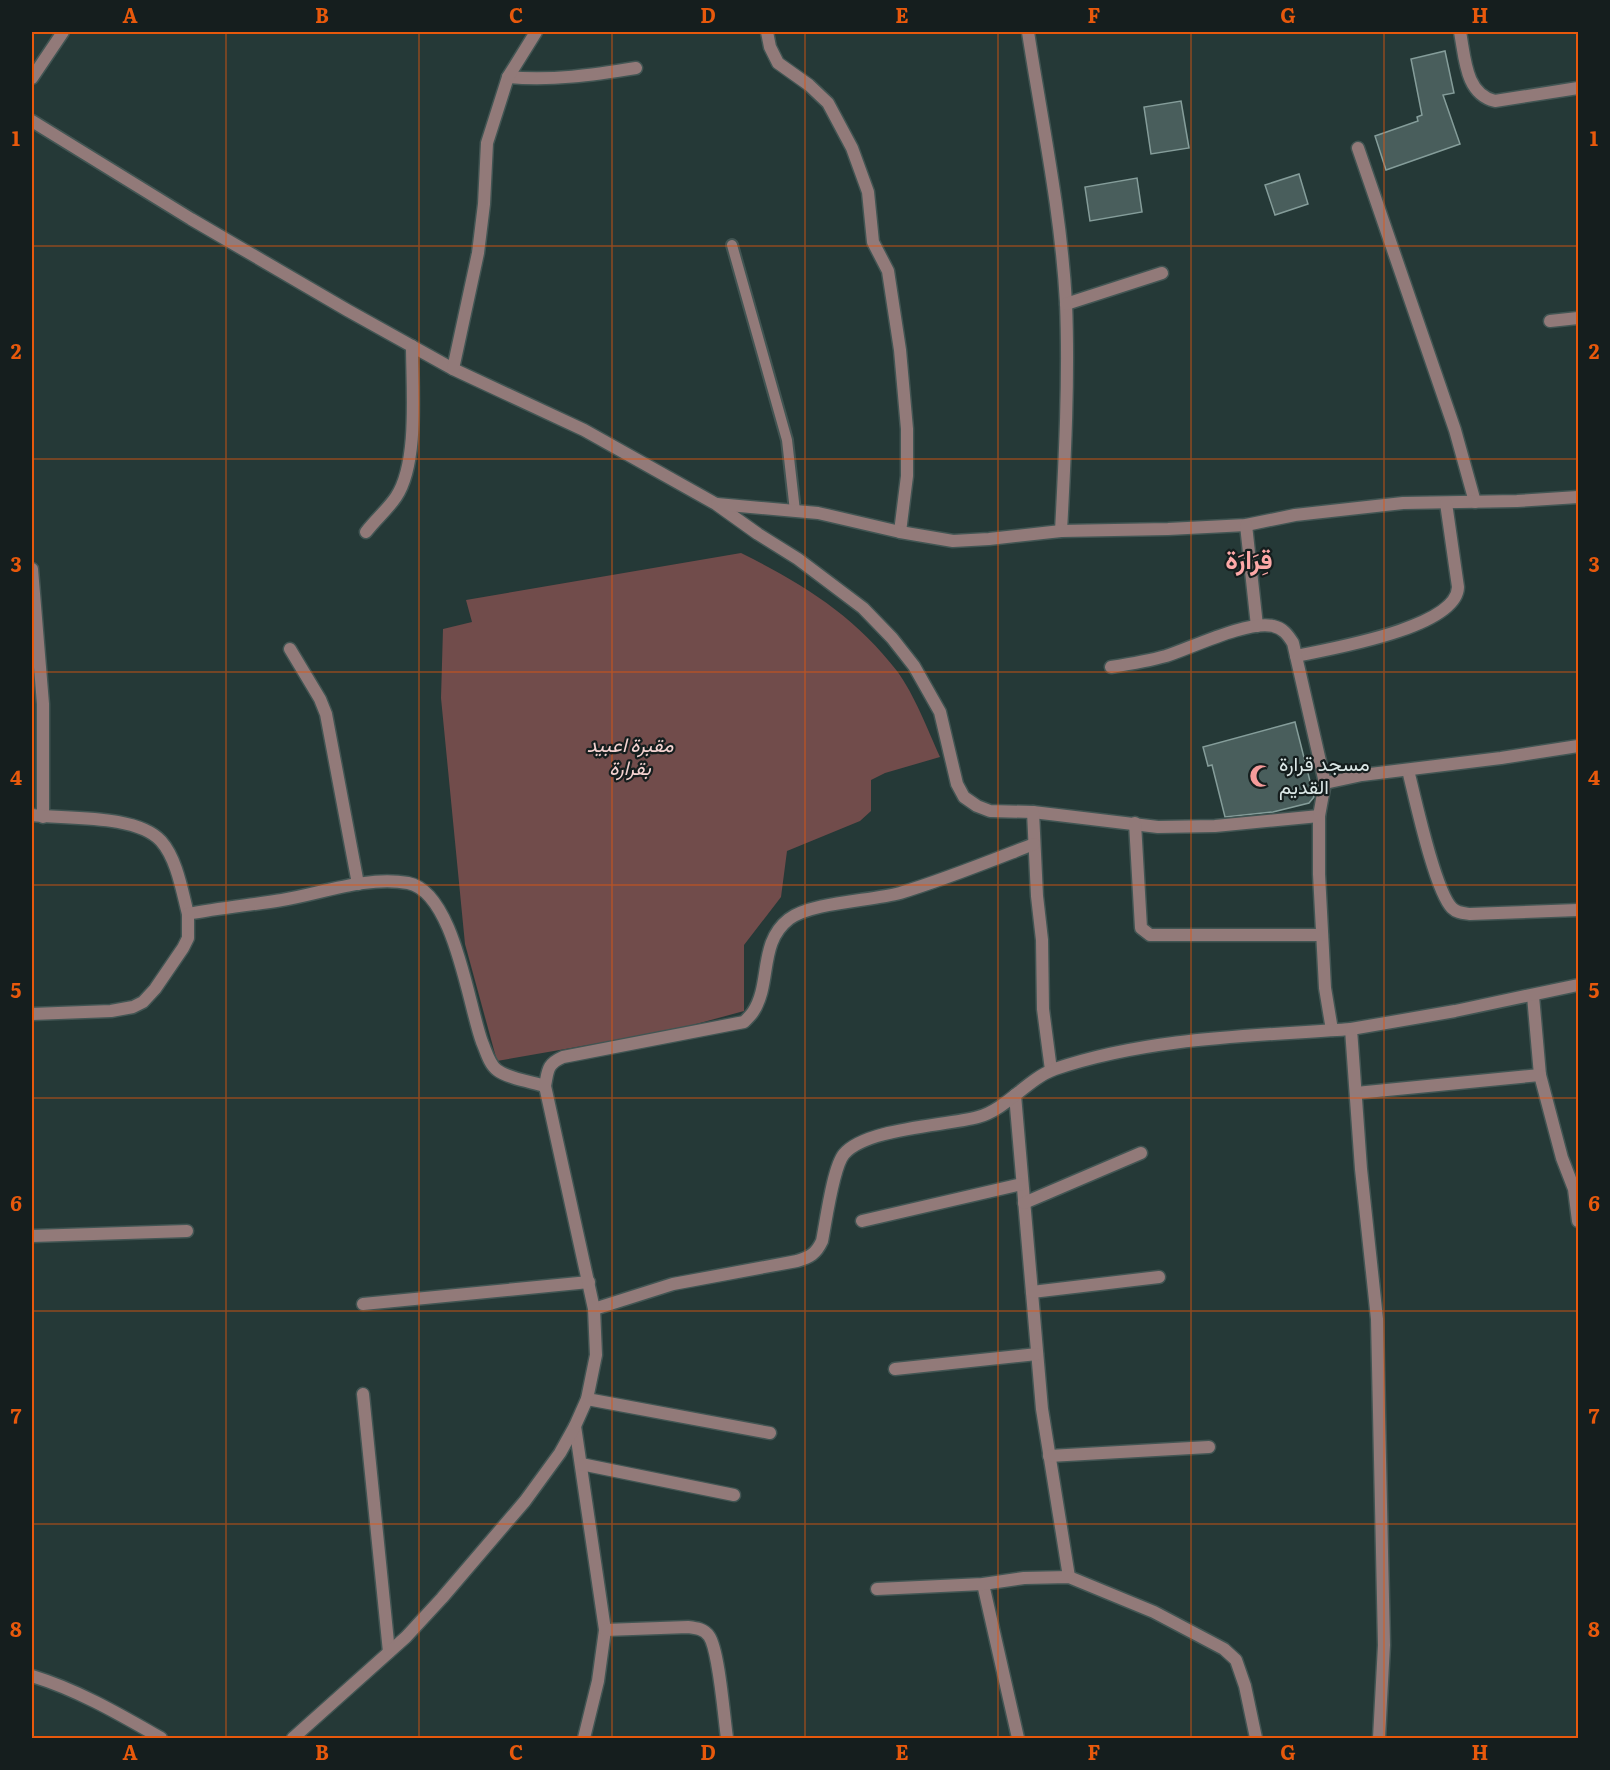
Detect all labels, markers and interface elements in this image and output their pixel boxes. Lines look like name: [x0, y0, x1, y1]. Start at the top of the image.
text: A: [122, 0, 138, 29]
text: B: [315, 0, 329, 29]
text: C: [509, 0, 523, 29]
text: D: [700, 0, 716, 29]
text: E: [895, 0, 909, 29]
text: F: [1088, 0, 1101, 29]
text: G: [1280, 0, 1296, 29]
text: H: [1472, 0, 1488, 29]
text: 1: [12, 122, 20, 152]
text: 1: [1590, 122, 1598, 152]
text: 2: [11, 335, 22, 365]
text: 2: [1589, 335, 1600, 365]
district label: قِرَارَة: [1225, 538, 1273, 577]
text: 3: [10, 548, 22, 578]
text: 3: [1588, 548, 1600, 578]
park label: مقبرة اعبيد بقرارة: [587, 728, 674, 781]
place label: مسجد قرارة القديم: [1279, 747, 1370, 800]
text: 4: [10, 761, 22, 791]
text: 4: [1588, 761, 1600, 791]
mosque icon: مسجد قرارة القديم: [1248, 763, 1274, 789]
text: 5: [11, 974, 22, 1004]
text: 5: [1589, 974, 1600, 1004]
text: 6: [10, 1187, 22, 1217]
text: 6: [1588, 1187, 1600, 1217]
text: 7: [11, 1400, 22, 1430]
text: 7: [1589, 1400, 1600, 1430]
text: 8: [10, 1613, 22, 1643]
text: 8: [1588, 1613, 1600, 1643]
text: A: [122, 1736, 138, 1766]
text: B: [315, 1736, 329, 1766]
text: C: [509, 1736, 523, 1766]
text: D: [700, 1736, 716, 1766]
text: E: [895, 1736, 909, 1766]
text: F: [1088, 1736, 1101, 1766]
text: G: [1280, 1736, 1296, 1766]
text: H: [1472, 1736, 1488, 1766]

